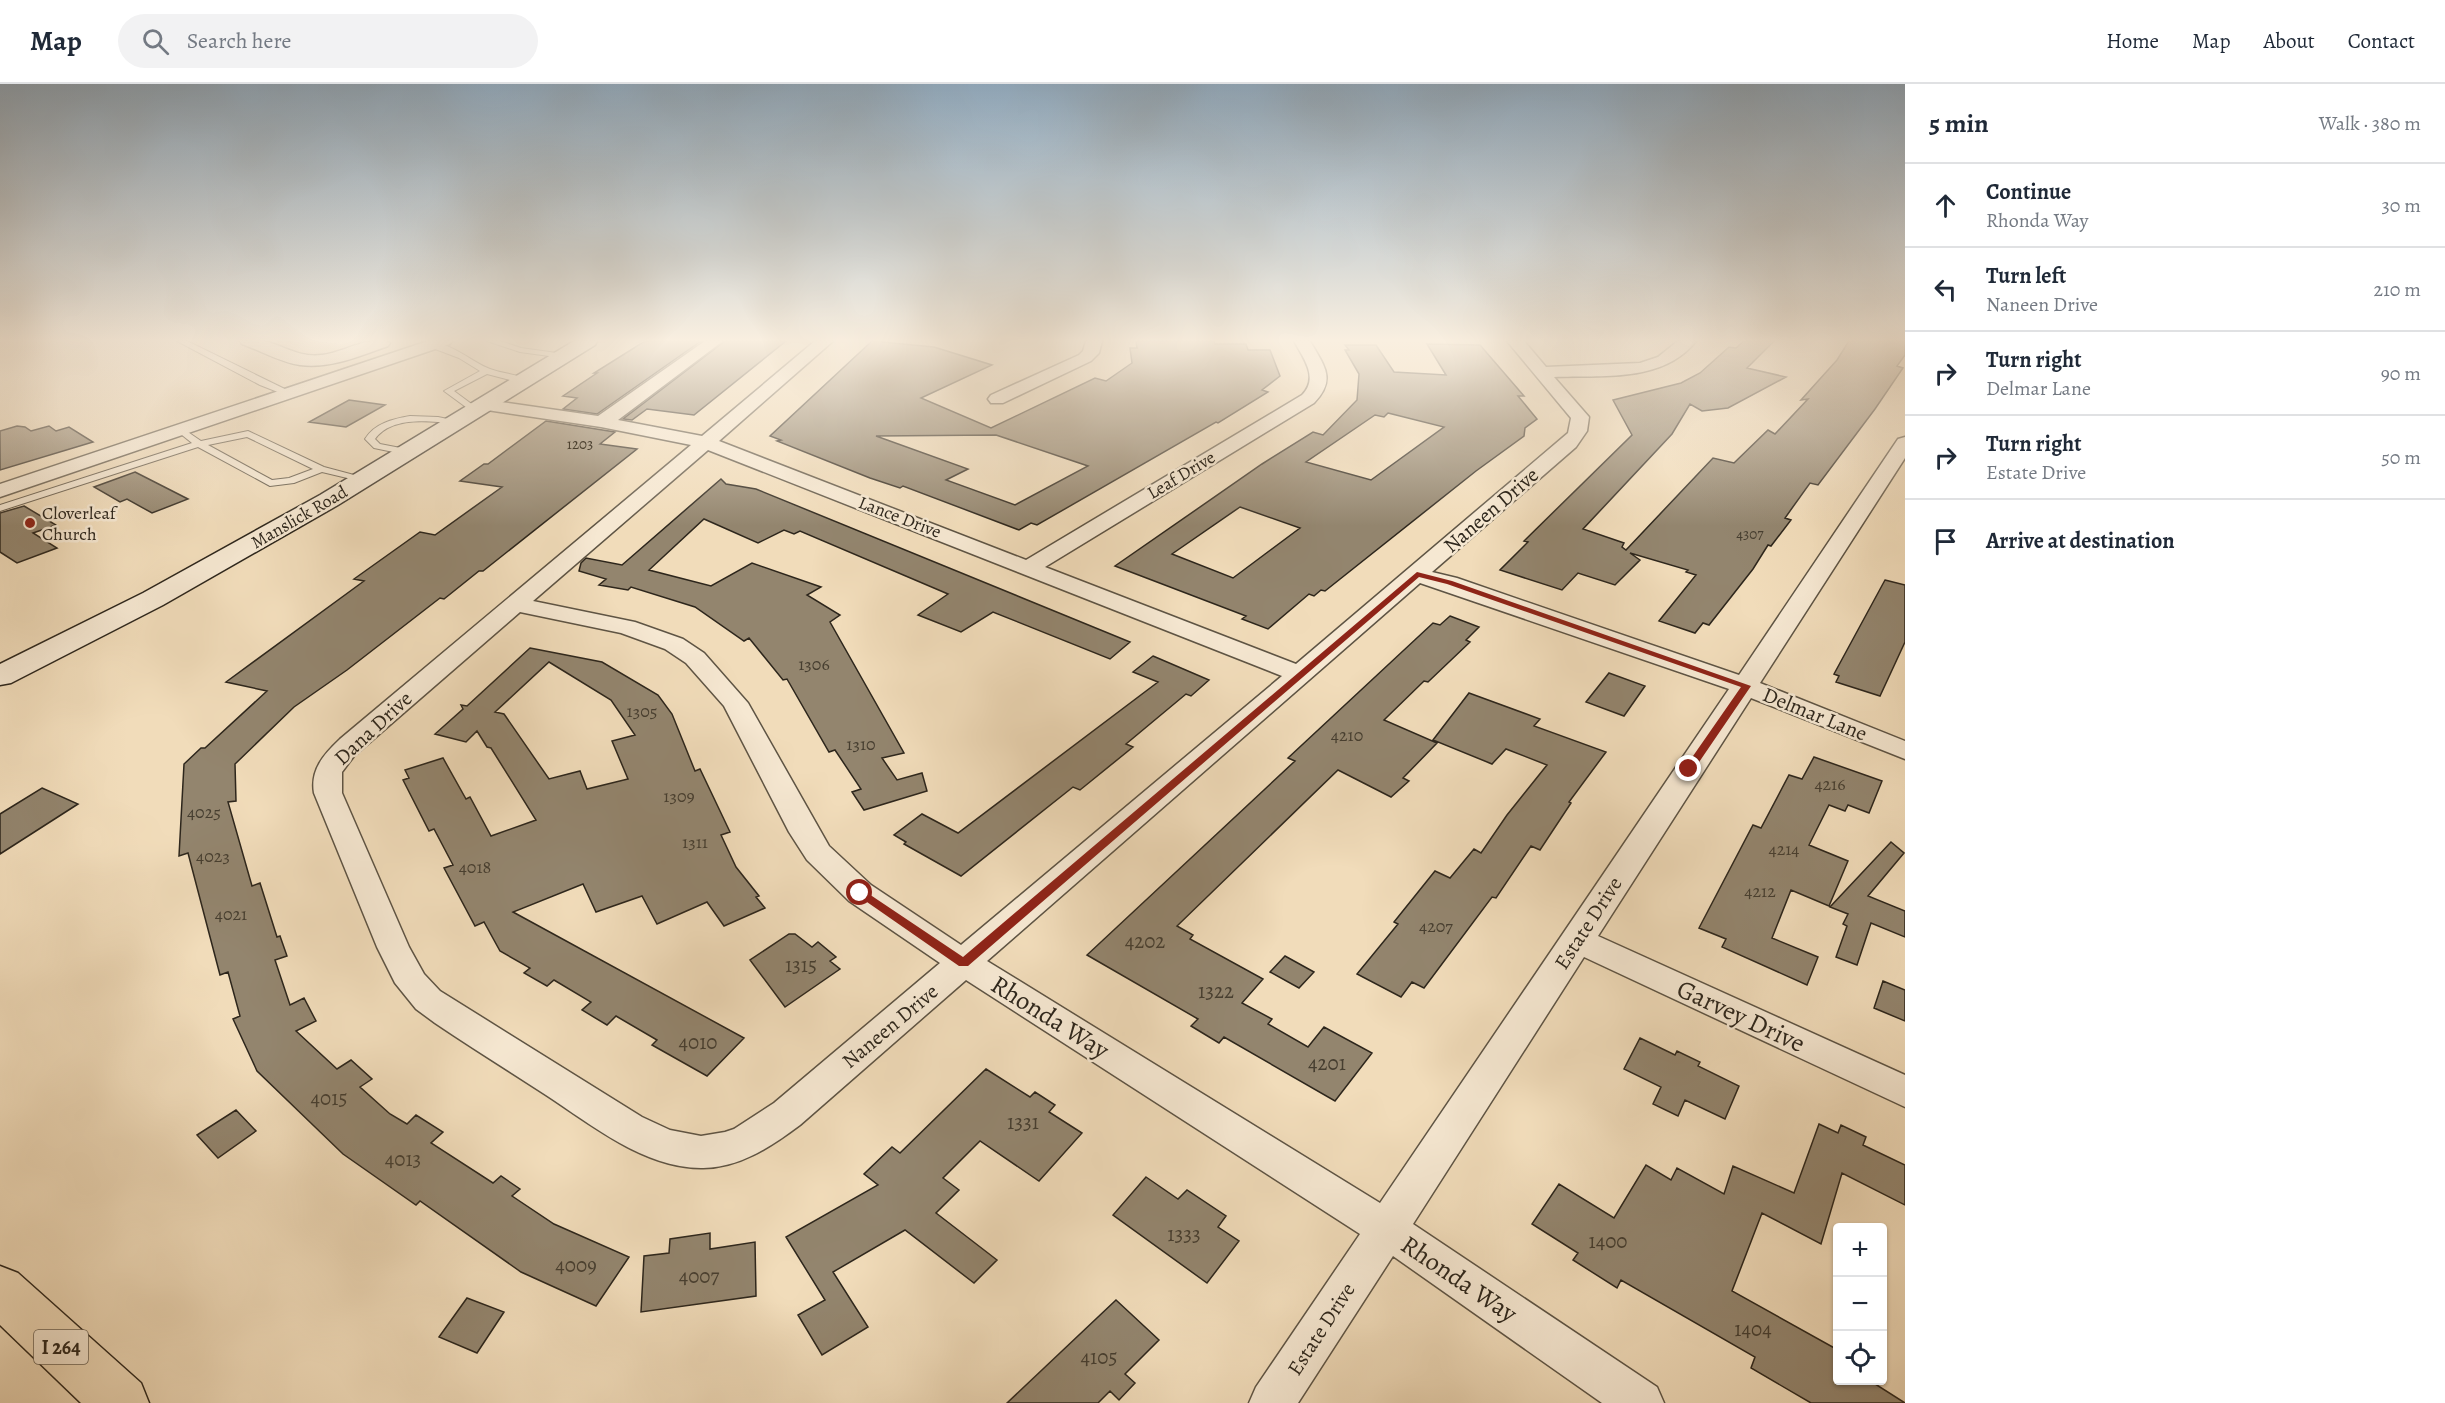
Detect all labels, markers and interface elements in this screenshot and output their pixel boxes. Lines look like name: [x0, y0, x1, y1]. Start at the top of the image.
search box: [118, 14, 538, 68]
text: Map: [30, 22, 82, 60]
icon: search: [139, 25, 172, 58]
text: Search here: [187, 26, 291, 56]
text: Home: [2106, 27, 2159, 55]
text: Map: [2192, 27, 2230, 55]
text: About: [2263, 27, 2315, 55]
text: Contact: [2348, 27, 2415, 55]
text: 5 min: [1929, 106, 1989, 141]
text: Walk · 380 m: [2319, 110, 2421, 137]
text: Continue: [1986, 177, 2071, 207]
icon: ahead: [1929, 189, 1962, 222]
text: 30 m: [2381, 192, 2421, 219]
text: Rhonda Way: [1986, 207, 2089, 234]
text: Turn left: [1986, 261, 2066, 291]
icon: left: [1929, 273, 1962, 306]
text: 210 m: [2373, 276, 2421, 303]
text: Naneen Drive: [1986, 291, 2098, 318]
text: Turn right: [1986, 345, 2082, 375]
icon: right: [1929, 357, 1962, 390]
text: 90 m: [2381, 360, 2421, 387]
text: Delmar Lane: [1986, 375, 2091, 402]
text: Turn right: [1986, 429, 2082, 459]
house number: 1203: [567, 434, 593, 454]
icon: right: [1929, 441, 1962, 474]
text: 50 m: [2381, 444, 2421, 471]
street label: Leaf Drive: [1142, 445, 1220, 505]
text: Estate Drive: [1986, 459, 2086, 486]
street label: Naneen Drive: [1437, 461, 1545, 559]
street label: Manslick Road: [246, 480, 352, 554]
street label: Lance Drive: [855, 490, 945, 544]
place label: Cloverleaf Church: [42, 501, 119, 546]
marker: Cloverleaf Church: [23, 516, 37, 530]
house number: 4307: [1736, 524, 1764, 544]
icon: arrive: [1929, 525, 1962, 558]
text: Arrive at destination: [1986, 526, 2175, 556]
house number: 1306: [798, 652, 830, 676]
street label: Delmar Lane: [1759, 680, 1871, 748]
street label: Dana Drive: [328, 685, 418, 771]
house number: 1305: [627, 699, 657, 723]
house number: 4210: [1331, 723, 1363, 747]
house number: 1310: [846, 732, 876, 756]
route end: [1675, 755, 1701, 781]
house number: 4216: [1814, 772, 1846, 796]
house number: 1309: [663, 784, 695, 808]
house number: 4025: [187, 800, 221, 824]
house number: 1311: [682, 830, 708, 854]
house number: 4214: [1768, 837, 1800, 861]
house number: 4023: [196, 844, 230, 868]
house number: 4018: [459, 855, 491, 879]
street label: Estate Drive: [1548, 871, 1628, 975]
route start: [846, 879, 872, 905]
house number: 4212: [1744, 879, 1776, 903]
house number: 4021: [215, 902, 247, 926]
house number: 4207: [1419, 914, 1453, 938]
house number: 4202: [1125, 927, 1165, 955]
house number: 1315: [785, 951, 817, 979]
street label: Rhonda Way: [984, 967, 1116, 1067]
street label: Garvey Drive: [1671, 971, 1811, 1061]
street label: Naneen Drive: [836, 977, 944, 1075]
house number: 1322: [1198, 977, 1234, 1005]
house number: 4010: [678, 1028, 718, 1056]
house number: 4201: [1308, 1049, 1346, 1077]
house number: 4015: [311, 1084, 347, 1112]
house number: 1331: [1007, 1108, 1039, 1136]
house number: 4013: [385, 1145, 421, 1173]
house number: 1333: [1167, 1220, 1201, 1248]
map controls: [1833, 1223, 1887, 1385]
button: +: [1833, 1223, 1887, 1277]
street label: Rhonda Way: [1394, 1227, 1524, 1331]
house number: 1400: [1588, 1227, 1628, 1255]
house number: 4009: [555, 1251, 597, 1279]
house number: 4007: [679, 1262, 720, 1290]
street label: Estate Drive: [1281, 1277, 1361, 1381]
button: −: [1833, 1277, 1887, 1331]
house number: 1404: [1734, 1315, 1772, 1343]
road number: I 264: [34, 1330, 88, 1364]
button: locate: [1833, 1331, 1887, 1385]
house number: 4105: [1081, 1343, 1117, 1371]

